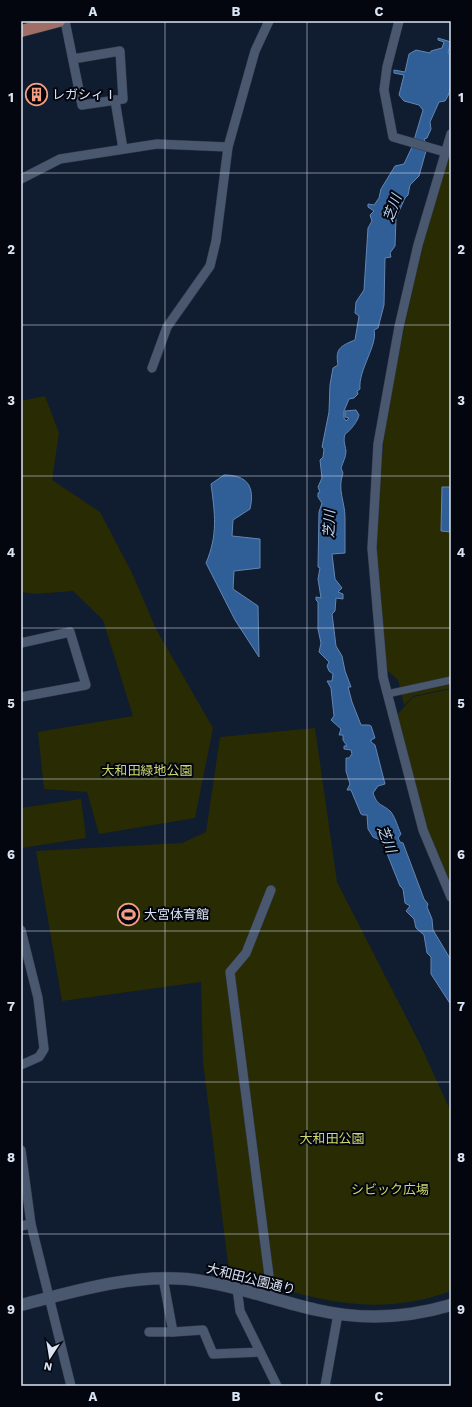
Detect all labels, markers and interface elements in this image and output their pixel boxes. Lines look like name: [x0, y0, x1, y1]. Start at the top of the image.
text: A: [89, 4, 98, 19]
text: B: [232, 4, 241, 19]
text: C: [375, 4, 384, 19]
building icon: レガシィⅠ: [24, 81, 50, 107]
place label: レガシィⅠ: [52, 87, 117, 102]
text: 1: [8, 90, 14, 105]
text: 1: [458, 90, 464, 105]
water label: 芝川: [380, 190, 405, 224]
text: 2: [7, 242, 15, 257]
text: 2: [457, 242, 465, 257]
text: 3: [7, 393, 15, 408]
text: 3: [457, 393, 465, 408]
water label: 芝川: [321, 508, 338, 538]
text: 4: [7, 545, 16, 560]
text: 4: [457, 545, 466, 560]
text: 5: [7, 696, 15, 711]
text: 5: [457, 696, 465, 711]
park label: 大和田緑地公園: [101, 763, 193, 778]
water label: 芝川: [375, 823, 400, 857]
text: 6: [7, 847, 15, 862]
text: 6: [457, 847, 465, 862]
sports icon: 大宮体育館: [116, 901, 142, 927]
place label: 大宮体育館: [144, 907, 209, 922]
text: 7: [7, 999, 15, 1014]
text: 7: [457, 999, 465, 1014]
park label: 大和田公園: [299, 1131, 365, 1146]
text: 8: [7, 1150, 15, 1165]
text: 8: [457, 1150, 465, 1165]
park label: シビック広場: [351, 1182, 429, 1197]
street label: 大和田公園通り: [205, 1261, 297, 1297]
text: 9: [7, 1302, 15, 1317]
text: 9: [457, 1302, 465, 1317]
north arrow: [30, 1337, 70, 1377]
text: N: [43, 1359, 53, 1373]
text: A: [89, 1389, 98, 1404]
text: B: [232, 1389, 241, 1404]
text: C: [375, 1389, 384, 1404]

